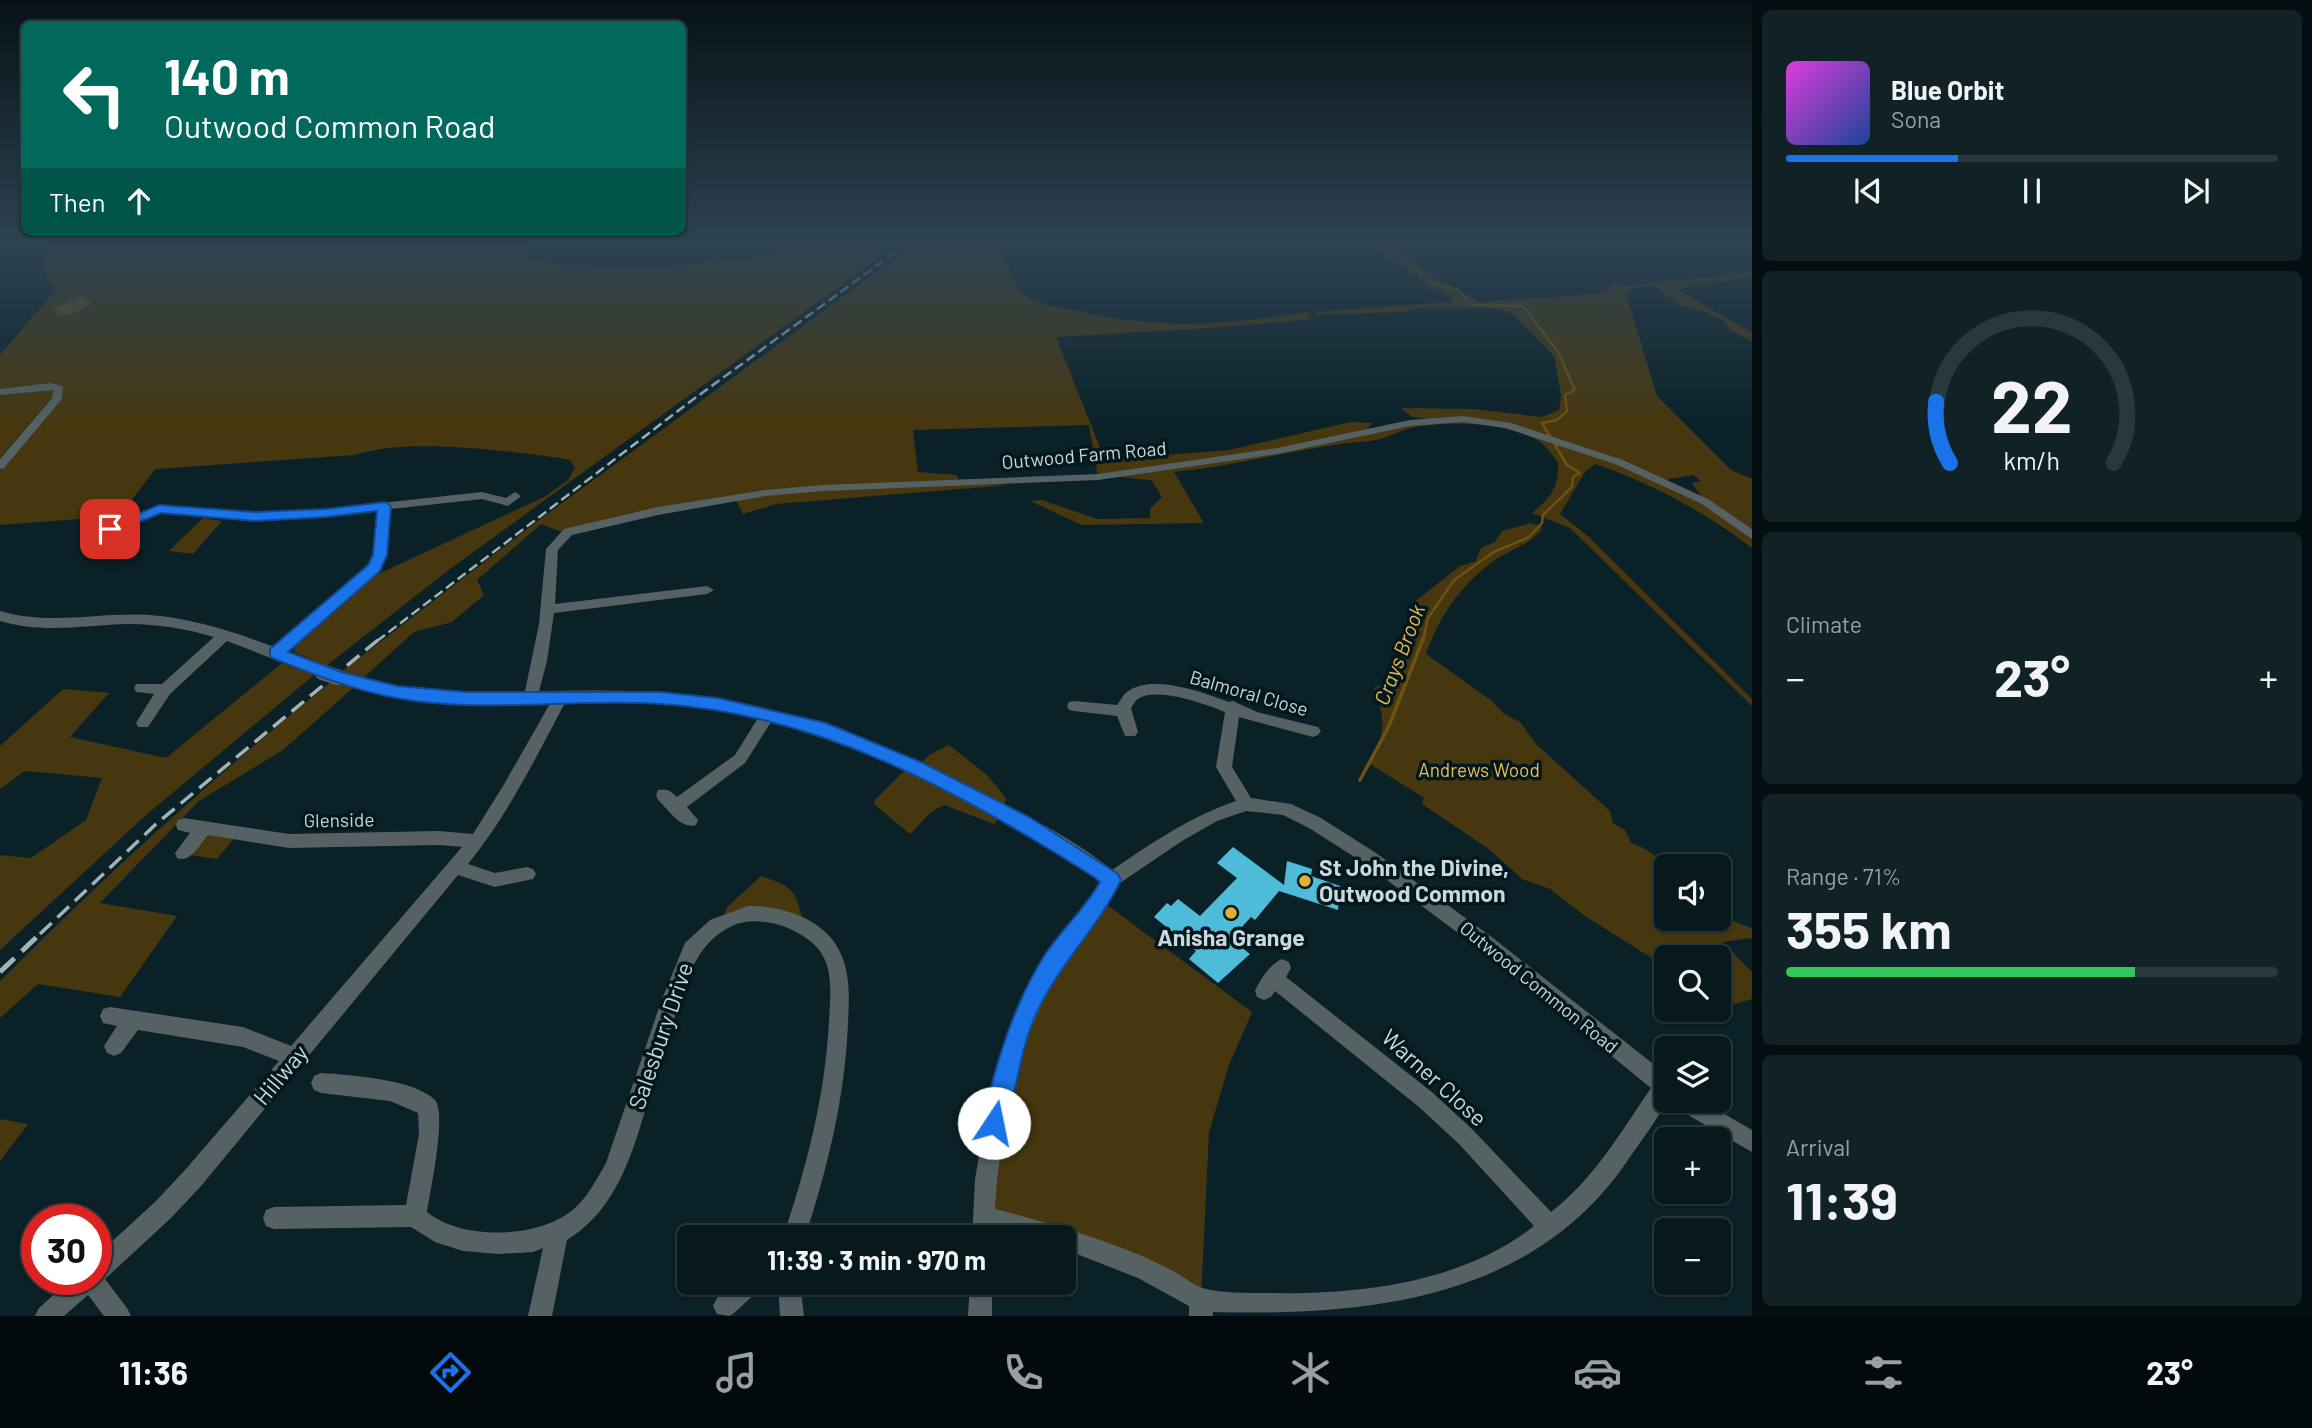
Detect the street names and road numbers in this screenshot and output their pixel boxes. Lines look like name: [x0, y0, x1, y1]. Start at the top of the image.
street label: Outwood Farm Road: [1001, 436, 1167, 473]
street label: Balmoral Close: [1187, 665, 1311, 720]
street label: Glenside: [303, 807, 375, 832]
street label: Outwood Common Road: [1456, 916, 1623, 1057]
street label: Salesbury Drive: [622, 958, 698, 1113]
street label: Warner Close: [1376, 1023, 1493, 1132]
street label: Hillway: [247, 1038, 314, 1110]

